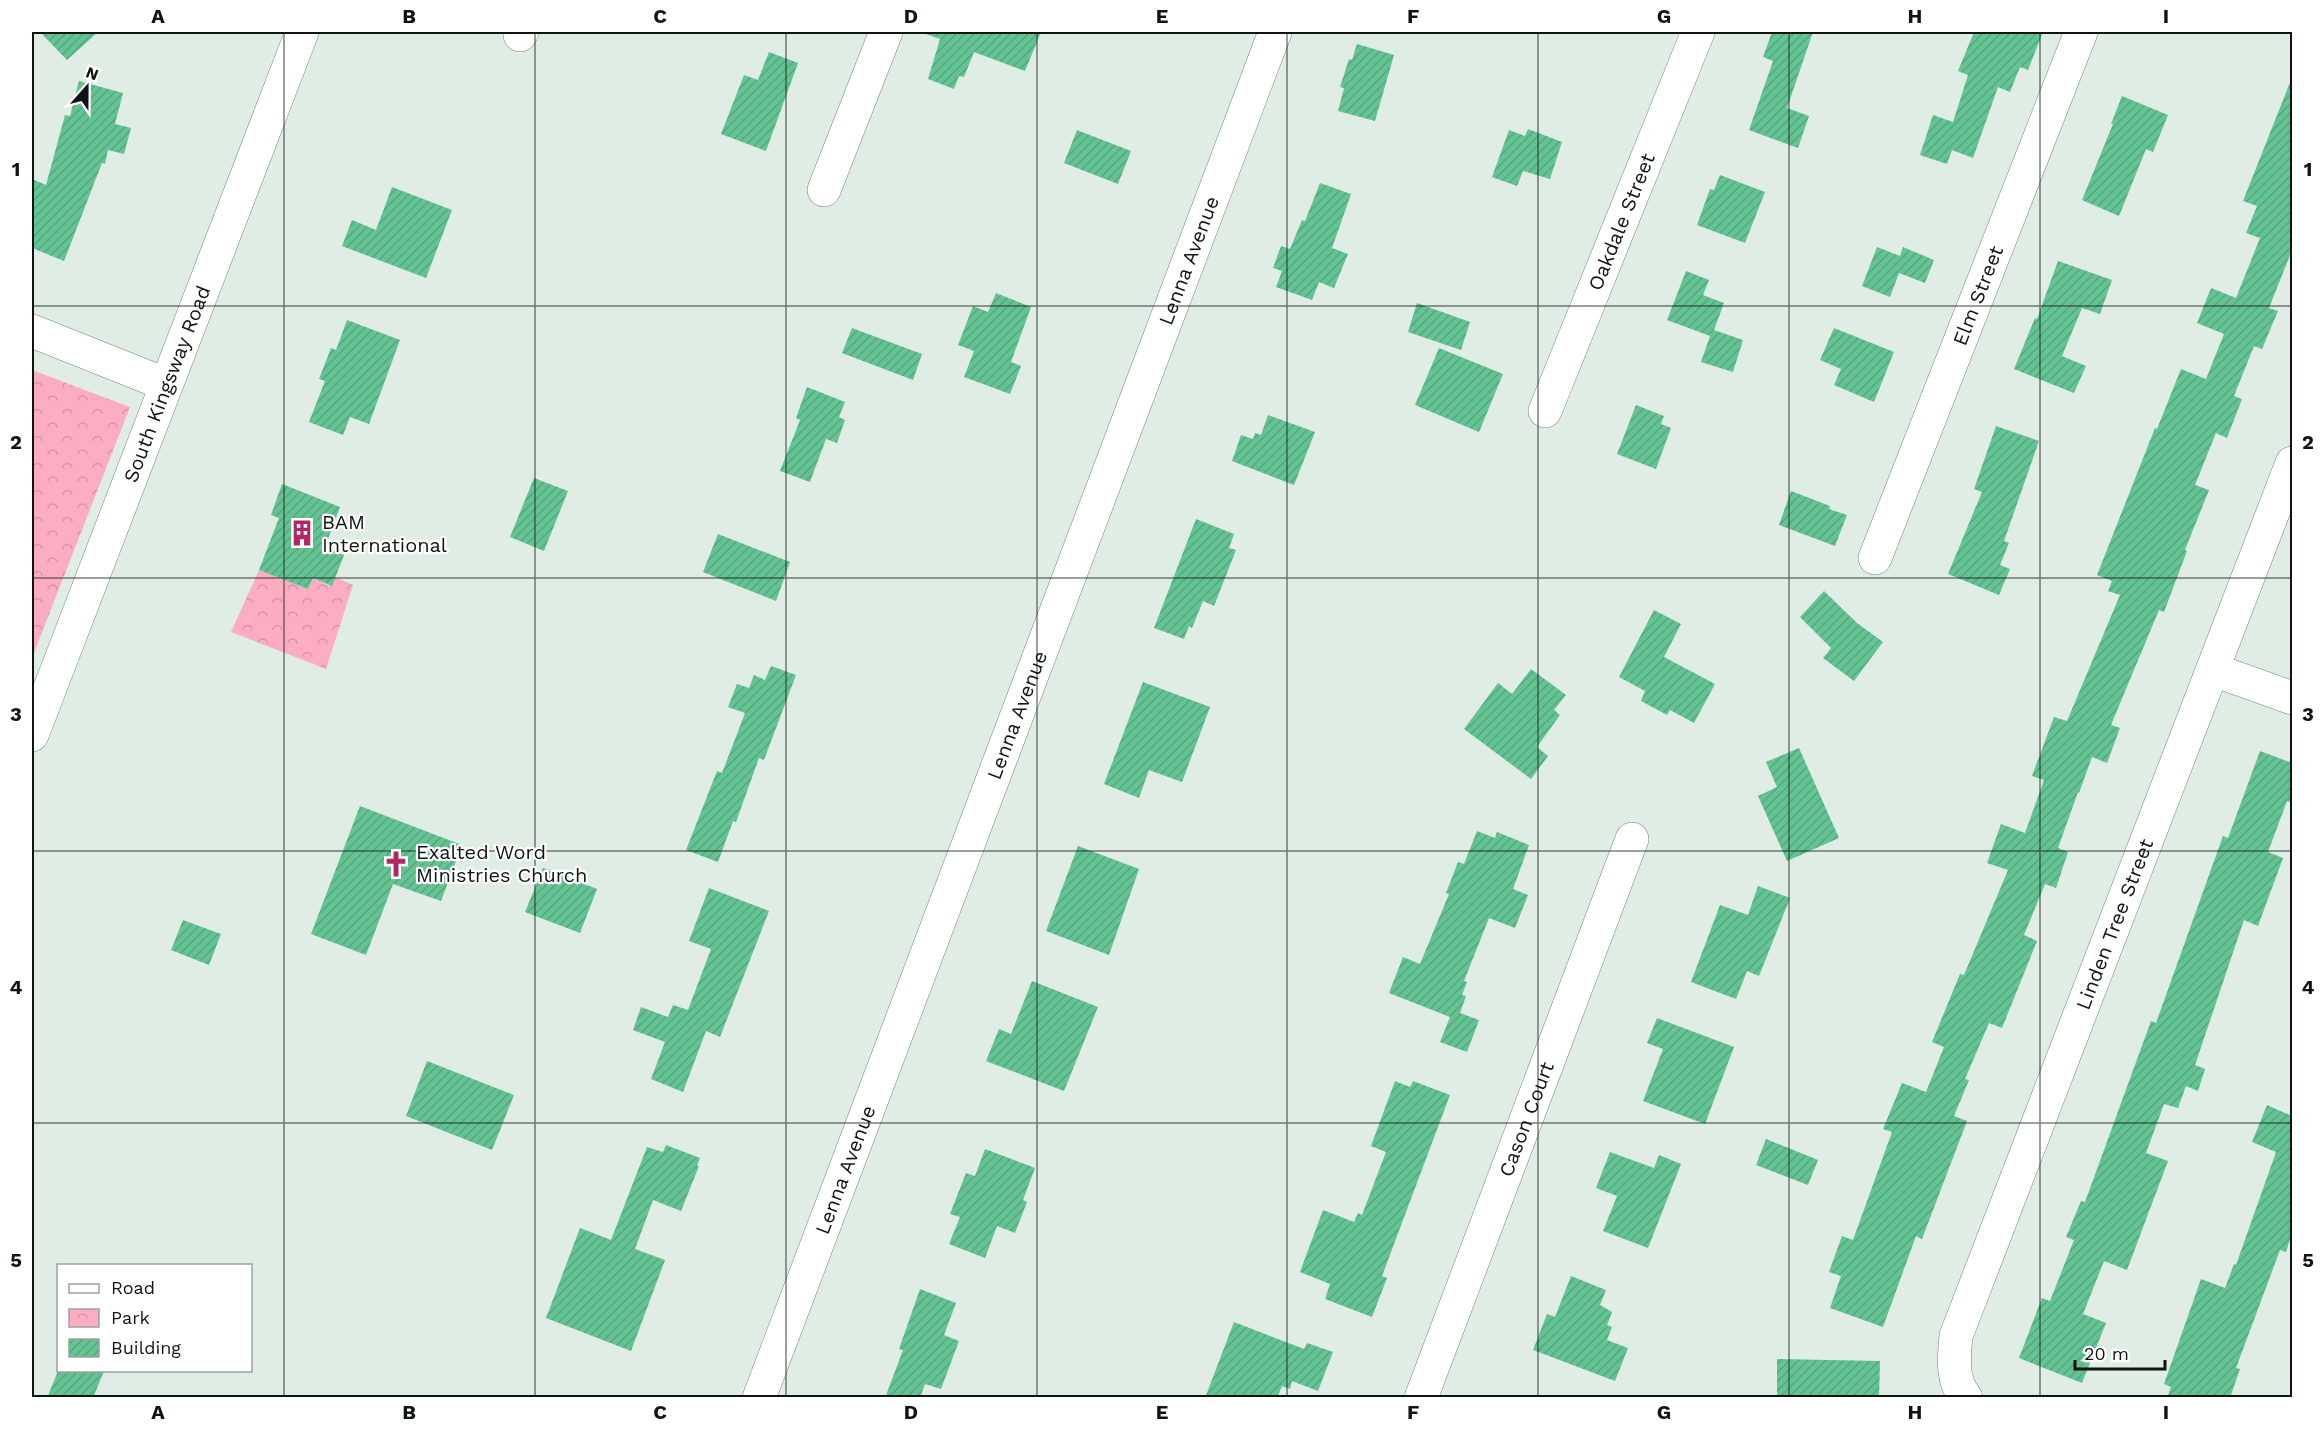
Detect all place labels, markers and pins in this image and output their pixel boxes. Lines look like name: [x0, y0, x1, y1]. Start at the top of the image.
place label: BAM International: [322, 510, 447, 557]
building icon: BAM International: [287, 518, 317, 548]
place label: Exalted Word Ministries Church: [416, 840, 587, 887]
church icon: Exalted Word Ministries Church: [381, 849, 411, 879]

